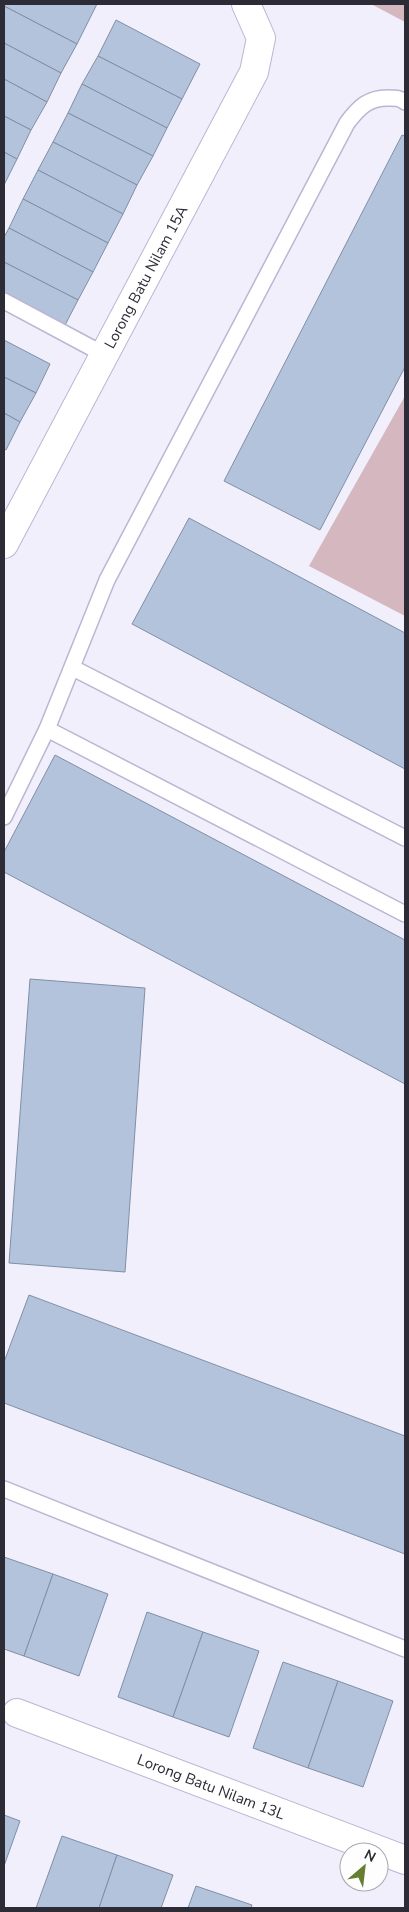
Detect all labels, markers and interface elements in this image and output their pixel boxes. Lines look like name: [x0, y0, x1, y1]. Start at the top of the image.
street label: Lorong Batu Nilam 15A: [100, 202, 192, 352]
street label: Lorong Batu Nilam 13L: [134, 1750, 288, 1824]
north arrow: [339, 1842, 389, 1892]
text: N: [361, 1845, 379, 1867]

